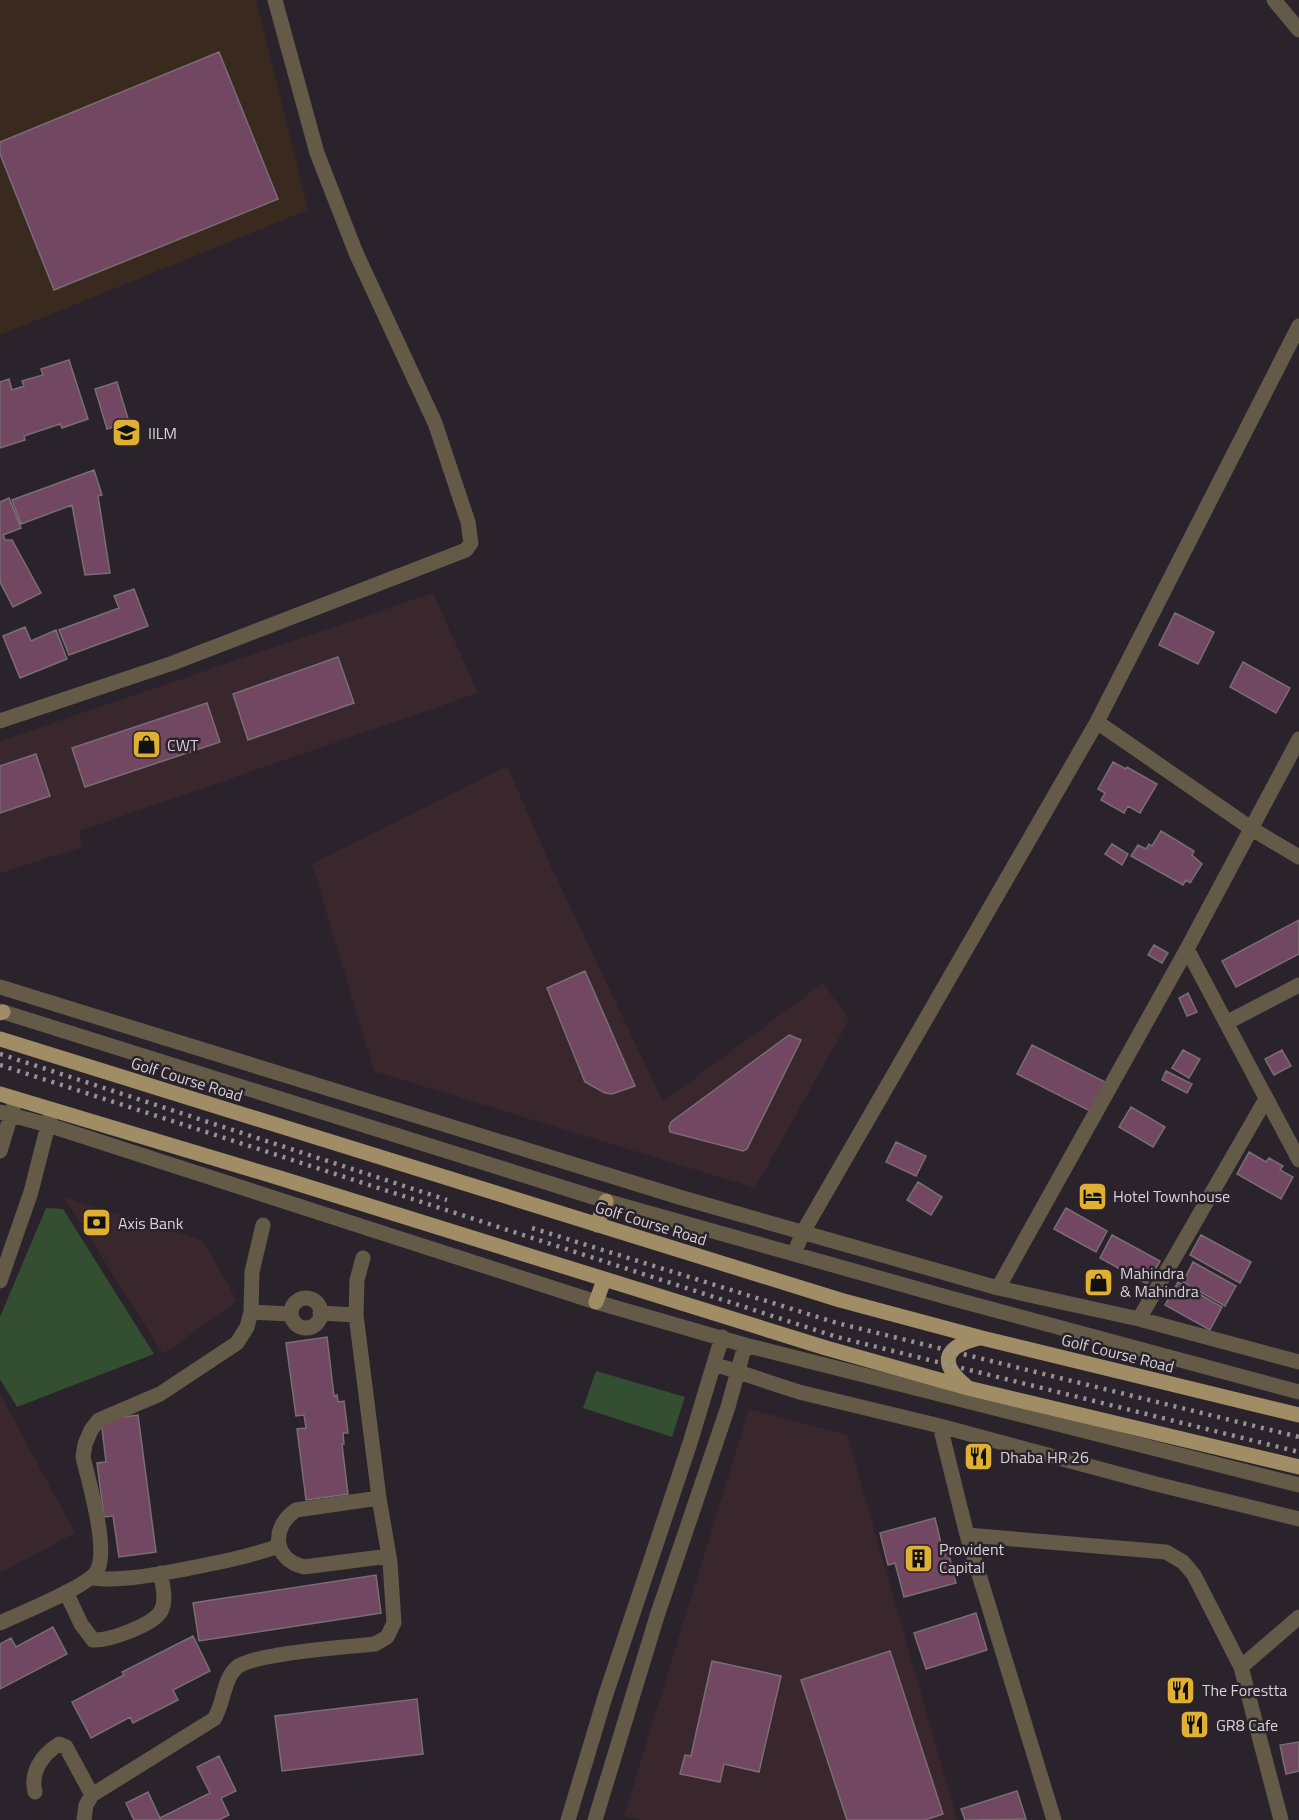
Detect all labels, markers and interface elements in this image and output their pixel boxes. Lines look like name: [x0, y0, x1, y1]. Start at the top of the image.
school or university icon: IILM: [111, 417, 143, 449]
place label: IILM: [148, 421, 177, 445]
shop icon: CWT: [130, 729, 162, 761]
place label: CWT: [167, 733, 199, 757]
street label: Golf Course Road: [128, 1051, 246, 1107]
hotel icon: Hotel Townhouse: [1076, 1180, 1108, 1212]
place label: Hotel Townhouse: [1113, 1184, 1230, 1208]
street label: Golf Course Road: [592, 1195, 710, 1251]
bank icon: Axis Bank: [81, 1207, 113, 1239]
place label: Axis Bank: [118, 1211, 184, 1235]
place label: Mahindra & Mahindra: [1120, 1261, 1199, 1303]
shop icon: Mahindra & Mahindra: [1083, 1266, 1115, 1298]
street label: Golf Course Road: [1059, 1327, 1177, 1379]
restaurant icon: Dhaba HR 26: [963, 1441, 995, 1473]
place label: Dhaba HR 26: [1000, 1445, 1089, 1469]
place label: Provident Capital: [939, 1537, 1004, 1579]
building icon: Provident Capital: [902, 1542, 934, 1574]
restaurant icon: The Forestta: [1165, 1674, 1197, 1706]
place label: The Forestta: [1202, 1678, 1287, 1702]
restaurant icon: GR8 Cafe: [1179, 1709, 1211, 1741]
place label: GR8 Cafe: [1216, 1713, 1278, 1737]

